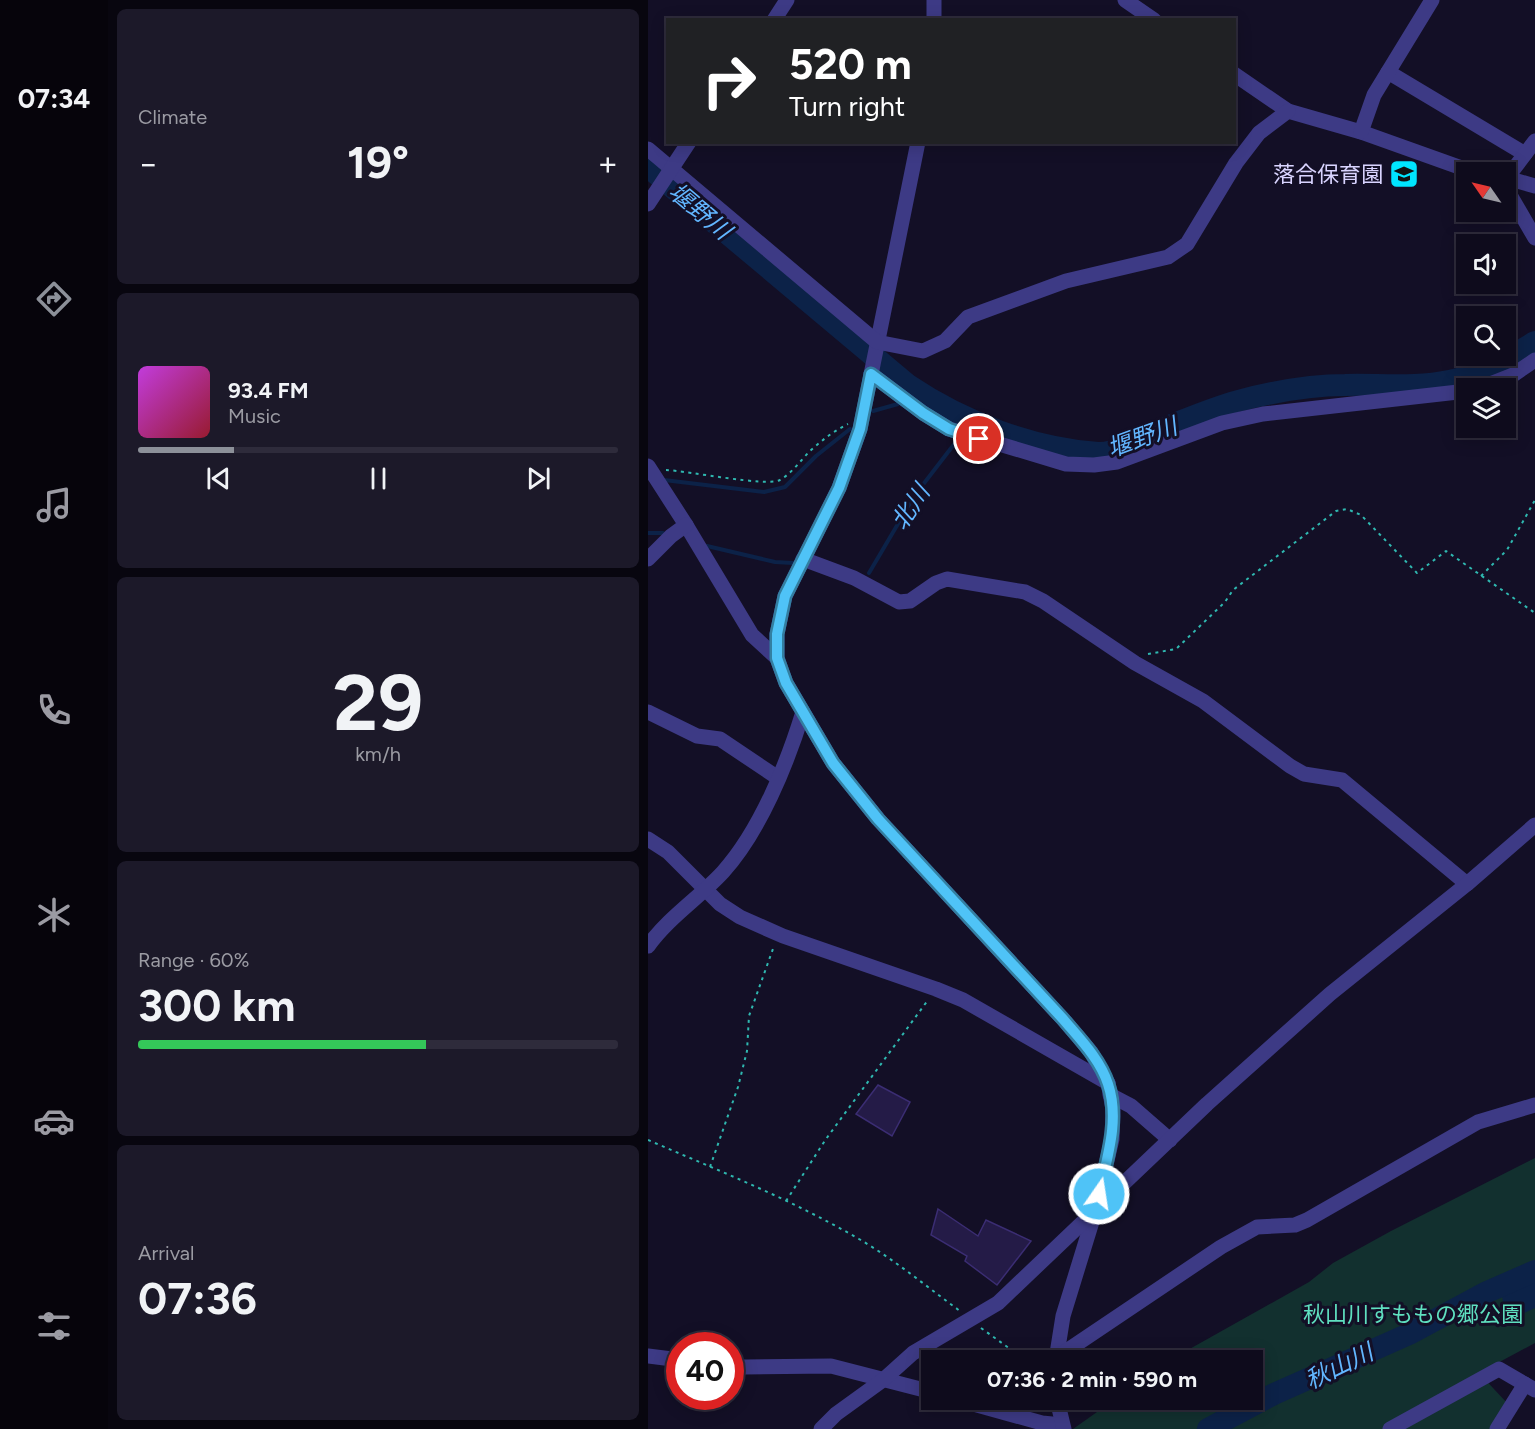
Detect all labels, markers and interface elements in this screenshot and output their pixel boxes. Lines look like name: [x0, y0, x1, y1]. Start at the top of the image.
text: 520 m: [789, 39, 912, 90]
icon: right: [690, 42, 768, 120]
text: 07:34: [18, 82, 90, 115]
text: Turn right: [789, 90, 905, 123]
text: Climate: [138, 105, 207, 129]
text: 19°: [347, 135, 409, 189]
text: −: [138, 144, 159, 183]
text: +: [597, 144, 618, 183]
school or university icon: 落合保育園: [1388, 158, 1420, 190]
place label: 落合保育園: [1273, 161, 1383, 188]
north arrow: [1456, 162, 1516, 222]
map controls: [1456, 162, 1516, 438]
water label: 堰野川: [663, 177, 739, 247]
button: sound: [1456, 234, 1516, 294]
icon: directions: [33, 278, 75, 320]
button: search: [1456, 306, 1516, 366]
text: 93.4 FM: [228, 377, 309, 404]
button: layers: [1456, 378, 1516, 438]
text: Music: [228, 404, 281, 428]
water label: 堰野川: [1103, 410, 1184, 463]
pin: [953, 413, 1004, 464]
icon: arrive: [962, 422, 995, 455]
icon: previous: [202, 462, 235, 495]
icon: pause: [362, 462, 395, 495]
icon: next: [522, 462, 555, 495]
water label: 北川: [885, 476, 937, 535]
icon: music: [33, 484, 75, 526]
text: 29: [333, 656, 423, 750]
icon: phone: [33, 689, 75, 731]
text: km/h: [355, 742, 401, 766]
icon: climate: [33, 894, 75, 936]
text: Range · 60%: [138, 948, 249, 972]
text: 300 km: [138, 978, 296, 1032]
icon: car: [33, 1100, 75, 1142]
position arrow: [1067, 1162, 1131, 1226]
text: Arrival: [138, 1241, 194, 1265]
text: 07:36: [138, 1271, 257, 1325]
park label: 秋山川すももの郷公園: [1303, 1301, 1523, 1328]
icon: filters: [33, 1305, 75, 1347]
speed limit sign: 40: [666, 1332, 744, 1410]
water label: 秋山川: [1300, 1336, 1380, 1395]
text: 07:36 · 2 min · 590 m: [987, 1366, 1197, 1393]

